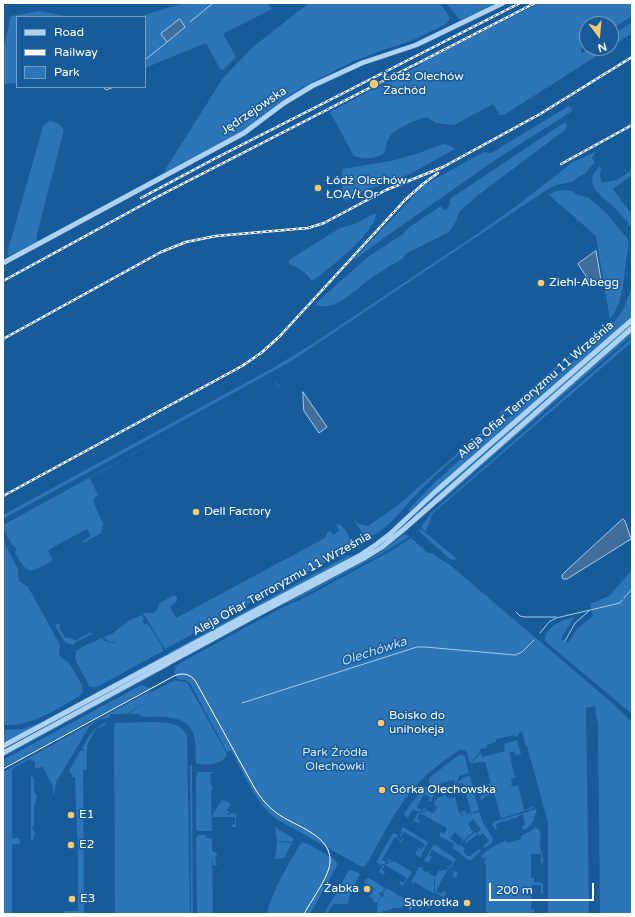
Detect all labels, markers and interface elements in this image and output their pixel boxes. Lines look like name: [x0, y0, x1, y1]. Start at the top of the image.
legend: [16, 16, 146, 88]
north arrow: [579, 16, 619, 56]
text: Road: [54, 25, 84, 39]
text: N: [596, 40, 608, 55]
text: Railway: [54, 45, 98, 59]
text: Park: [54, 65, 80, 79]
place label: Łódź Olechów Zachód: [383, 70, 464, 98]
marker: Łódź Olechów Zachód: [368, 78, 380, 90]
street label: Jędrzejowska: [218, 84, 290, 138]
place label: Łódź Olechów ŁOA/ŁOr: [326, 174, 407, 202]
marker: Łódź Olechów ŁOA/ŁOr: [313, 183, 323, 193]
place label: Ziehl-Abegg: [549, 276, 619, 290]
marker: Ziehl-Abegg: [536, 278, 546, 288]
street label: Aleja Ofiar Terroryzmu 11 Września: [455, 318, 617, 462]
place label: Dell Factory: [204, 505, 271, 519]
marker: Dell Factory: [191, 507, 201, 517]
street label: Aleja Ofiar Terroryzmu 11 Września: [190, 529, 374, 639]
water label: Olechówka: [339, 634, 409, 670]
place label: Boisko do unihokeja: [389, 709, 445, 737]
marker: Boisko do unihokeja: [376, 718, 386, 728]
park label: Park Źródła Olechówki: [302, 746, 368, 774]
place label: Górka Olechowska: [390, 783, 496, 797]
marker: Górka Olechowska: [377, 785, 387, 795]
place label: E1: [79, 808, 94, 822]
marker: E1: [66, 810, 76, 820]
place label: E2: [79, 838, 94, 852]
marker: E2: [66, 840, 76, 850]
scale bar: [491, 875, 596, 901]
place label: Żabka: [324, 882, 359, 896]
text: 200 m: [496, 883, 533, 897]
marker: Żabka: [362, 884, 372, 894]
place label: E3: [80, 892, 95, 906]
marker: E3: [67, 894, 77, 904]
place label: Stokrotka: [404, 896, 459, 910]
marker: Stokrotka: [462, 898, 472, 908]

